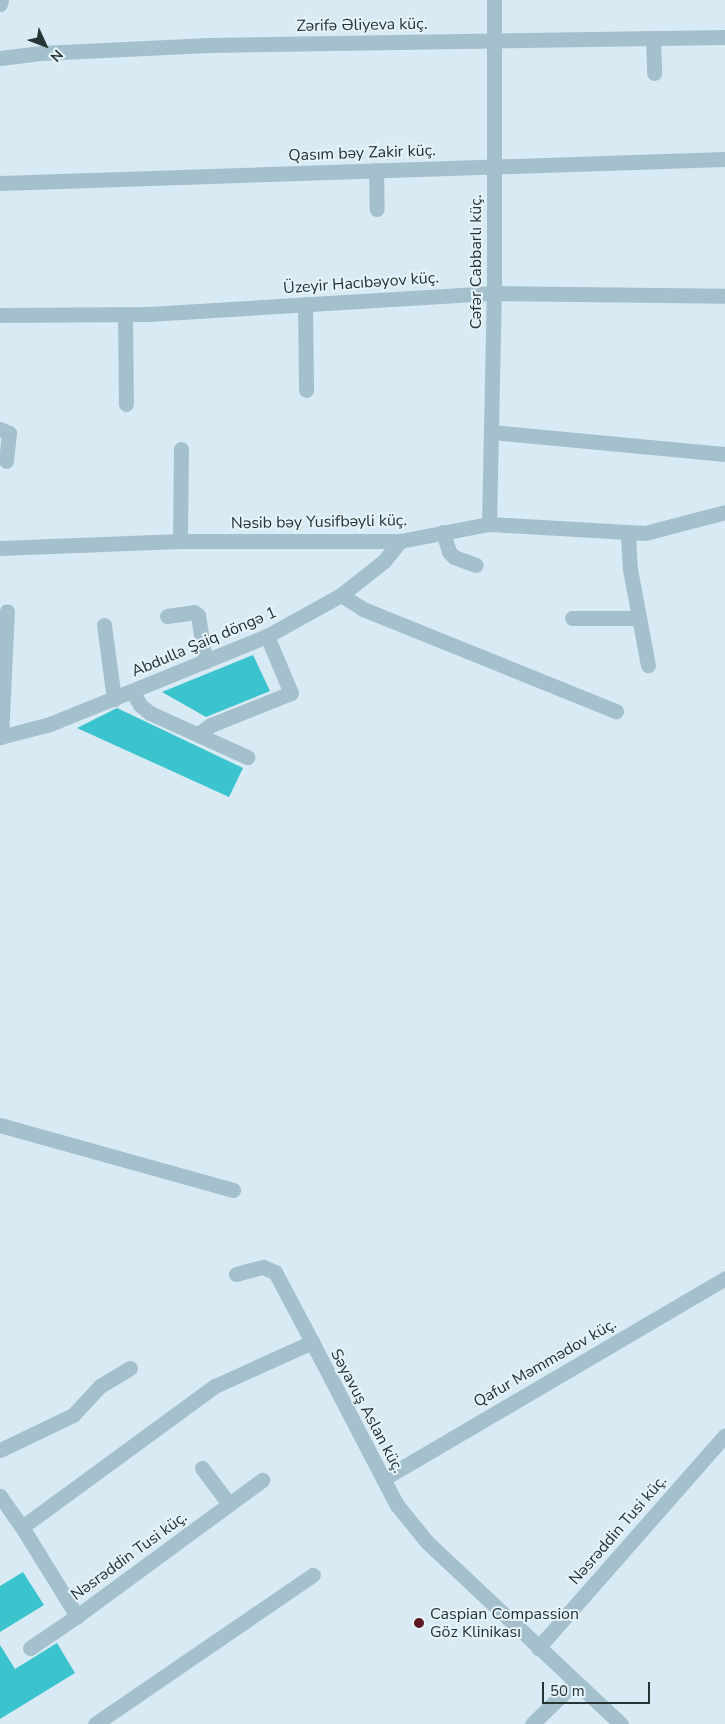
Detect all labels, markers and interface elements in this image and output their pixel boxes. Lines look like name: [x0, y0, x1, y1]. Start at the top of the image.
street label: Zərifə Əliyeva küç.: [296, 14, 428, 36]
north arrow: [20, 20, 70, 70]
text: N: [46, 45, 67, 66]
street label: Qasım bəy Zakir küç.: [288, 141, 436, 165]
street label: Cəfər Cabbarlı küç.: [466, 195, 486, 329]
street label: Üzeyir Hacıbəyov küç.: [283, 268, 439, 298]
street label: Nəsib bəy Yusifbəyli küç.: [231, 511, 407, 533]
street label: Abdulla Şaiq döngə 1: [129, 603, 279, 681]
street label: Qafur Məmmədov küç.: [470, 1314, 620, 1412]
street label: Səyavuş Aslan küç.: [326, 1346, 408, 1476]
street label: Nəsrəddin Tusi küç.: [565, 1471, 671, 1589]
street label: Nəsrəddin Tusi küç.: [67, 1507, 191, 1605]
place label: Caspian Compassion Göz Klinikası: [430, 1604, 579, 1642]
marker: Caspian Compassion Göz Klinikası: [412, 1616, 426, 1630]
scale bar: [545, 1672, 652, 1704]
text: 50 m: [550, 1681, 585, 1701]

